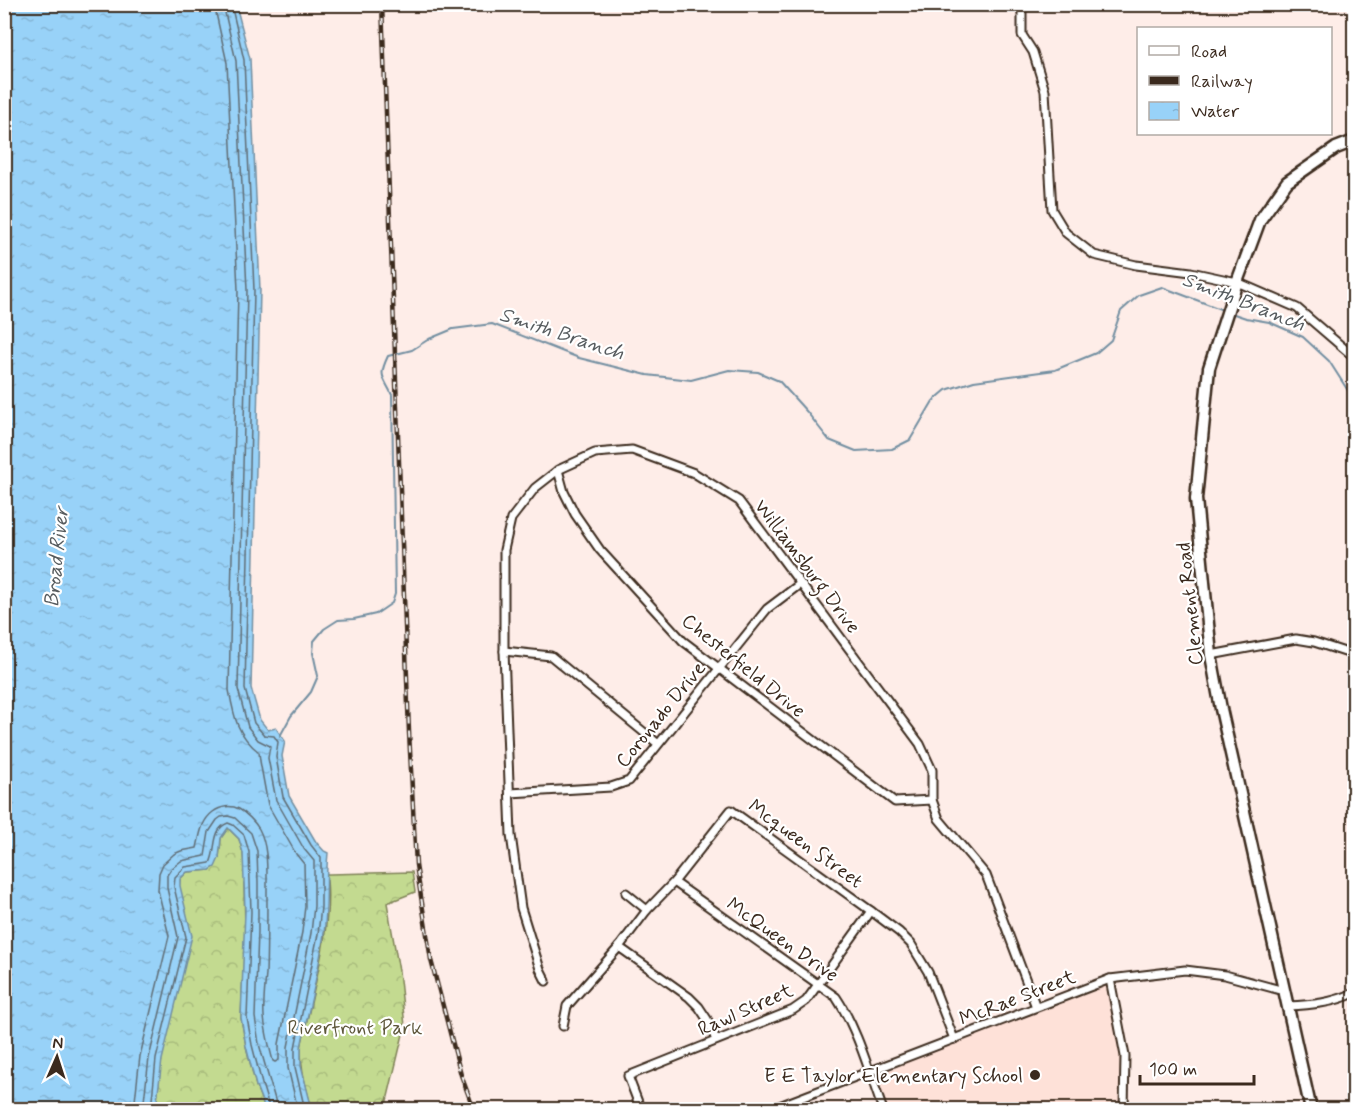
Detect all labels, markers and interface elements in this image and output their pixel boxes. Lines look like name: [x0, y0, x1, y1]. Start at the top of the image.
legend: [1137, 27, 1332, 135]
text: Road: [1191, 40, 1227, 64]
text: Railway: [1191, 70, 1253, 94]
text: Water: [1191, 100, 1240, 124]
water label: Smith Branch: [1178, 266, 1310, 338]
water label: Smith Branch: [496, 301, 628, 367]
street label: Williamsburg Drive: [746, 494, 866, 641]
water label: Broad River: [38, 504, 76, 608]
street label: Clement Road: [1171, 541, 1210, 667]
street label: Chesterfield Drive: [675, 608, 811, 725]
street label: Coronado Drive: [610, 656, 712, 774]
street label: Mcqueen Street: [742, 793, 868, 895]
street label: McQueen Drive: [721, 892, 844, 989]
street label: McRae Street: [956, 964, 1080, 1033]
street label: Rawl Street: [694, 977, 798, 1043]
park label: Riverfront Park: [287, 1015, 423, 1042]
north arrow: [27, 1027, 87, 1087]
text: N: [52, 1033, 64, 1054]
scale bar: [1140, 1048, 1254, 1086]
text: 100 m: [1149, 1058, 1197, 1082]
place label: E E Taylor Elementary School: [764, 1063, 1023, 1090]
marker: E E Taylor Elementary School: [1028, 1068, 1042, 1082]

